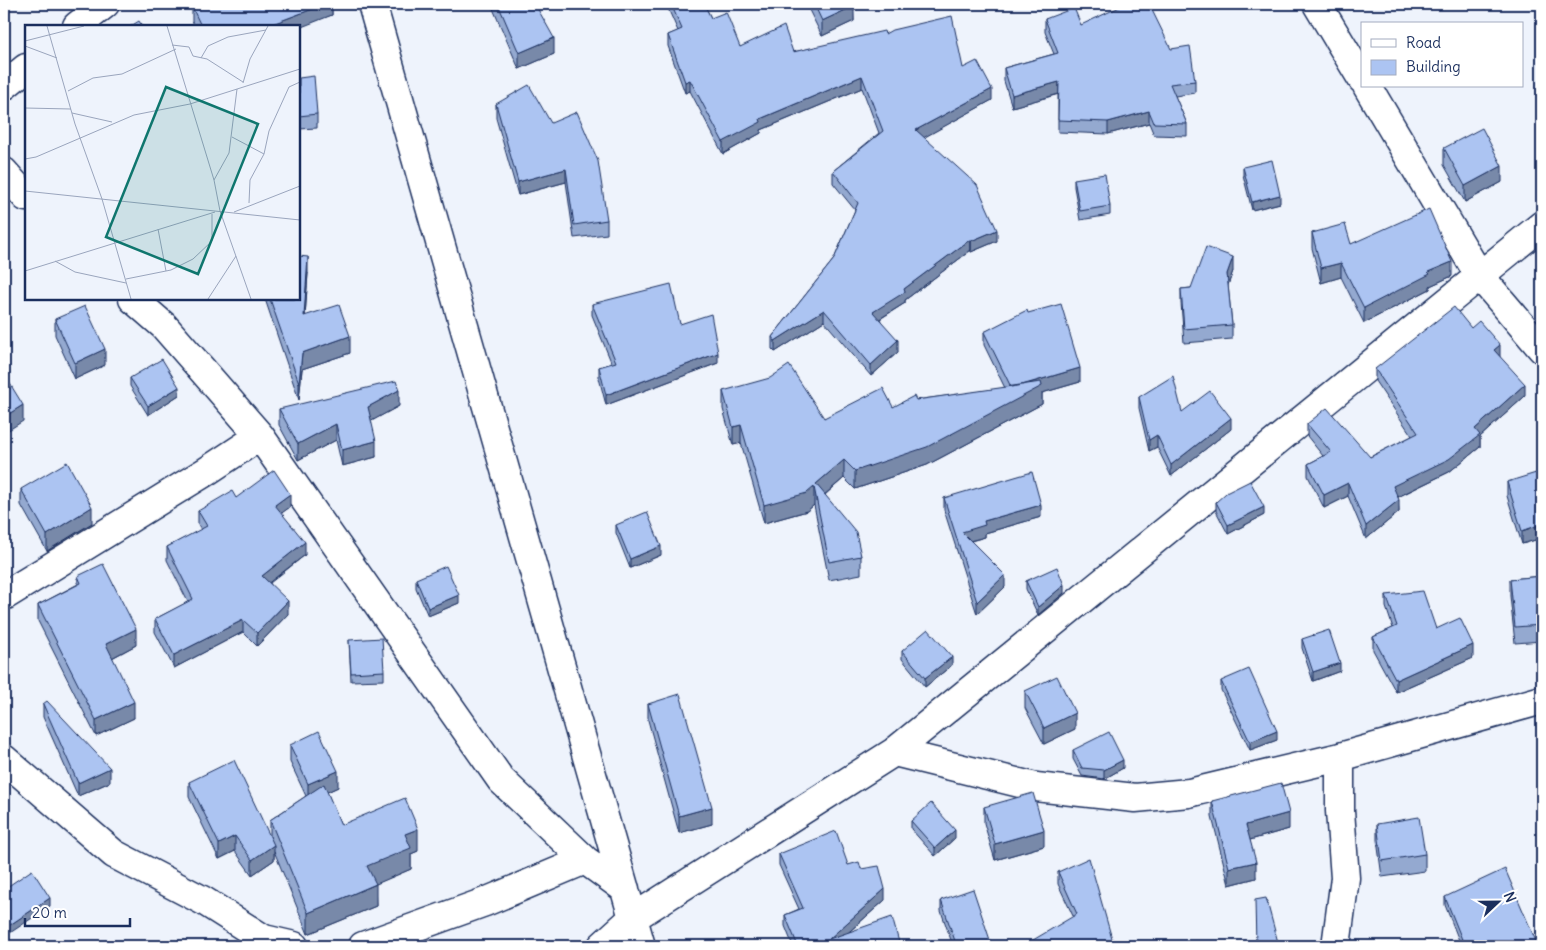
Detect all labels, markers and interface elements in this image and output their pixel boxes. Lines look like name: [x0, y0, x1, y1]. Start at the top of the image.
legend: [1361, 22, 1524, 88]
inset map: [25, 25, 300, 300]
text: Road: [1406, 33, 1441, 52]
text: Building: [1406, 57, 1461, 76]
north arrow: [1474, 878, 1524, 928]
text: N: [1500, 889, 1520, 905]
scale bar: [25, 895, 130, 927]
text: 20 m: [32, 903, 67, 922]

